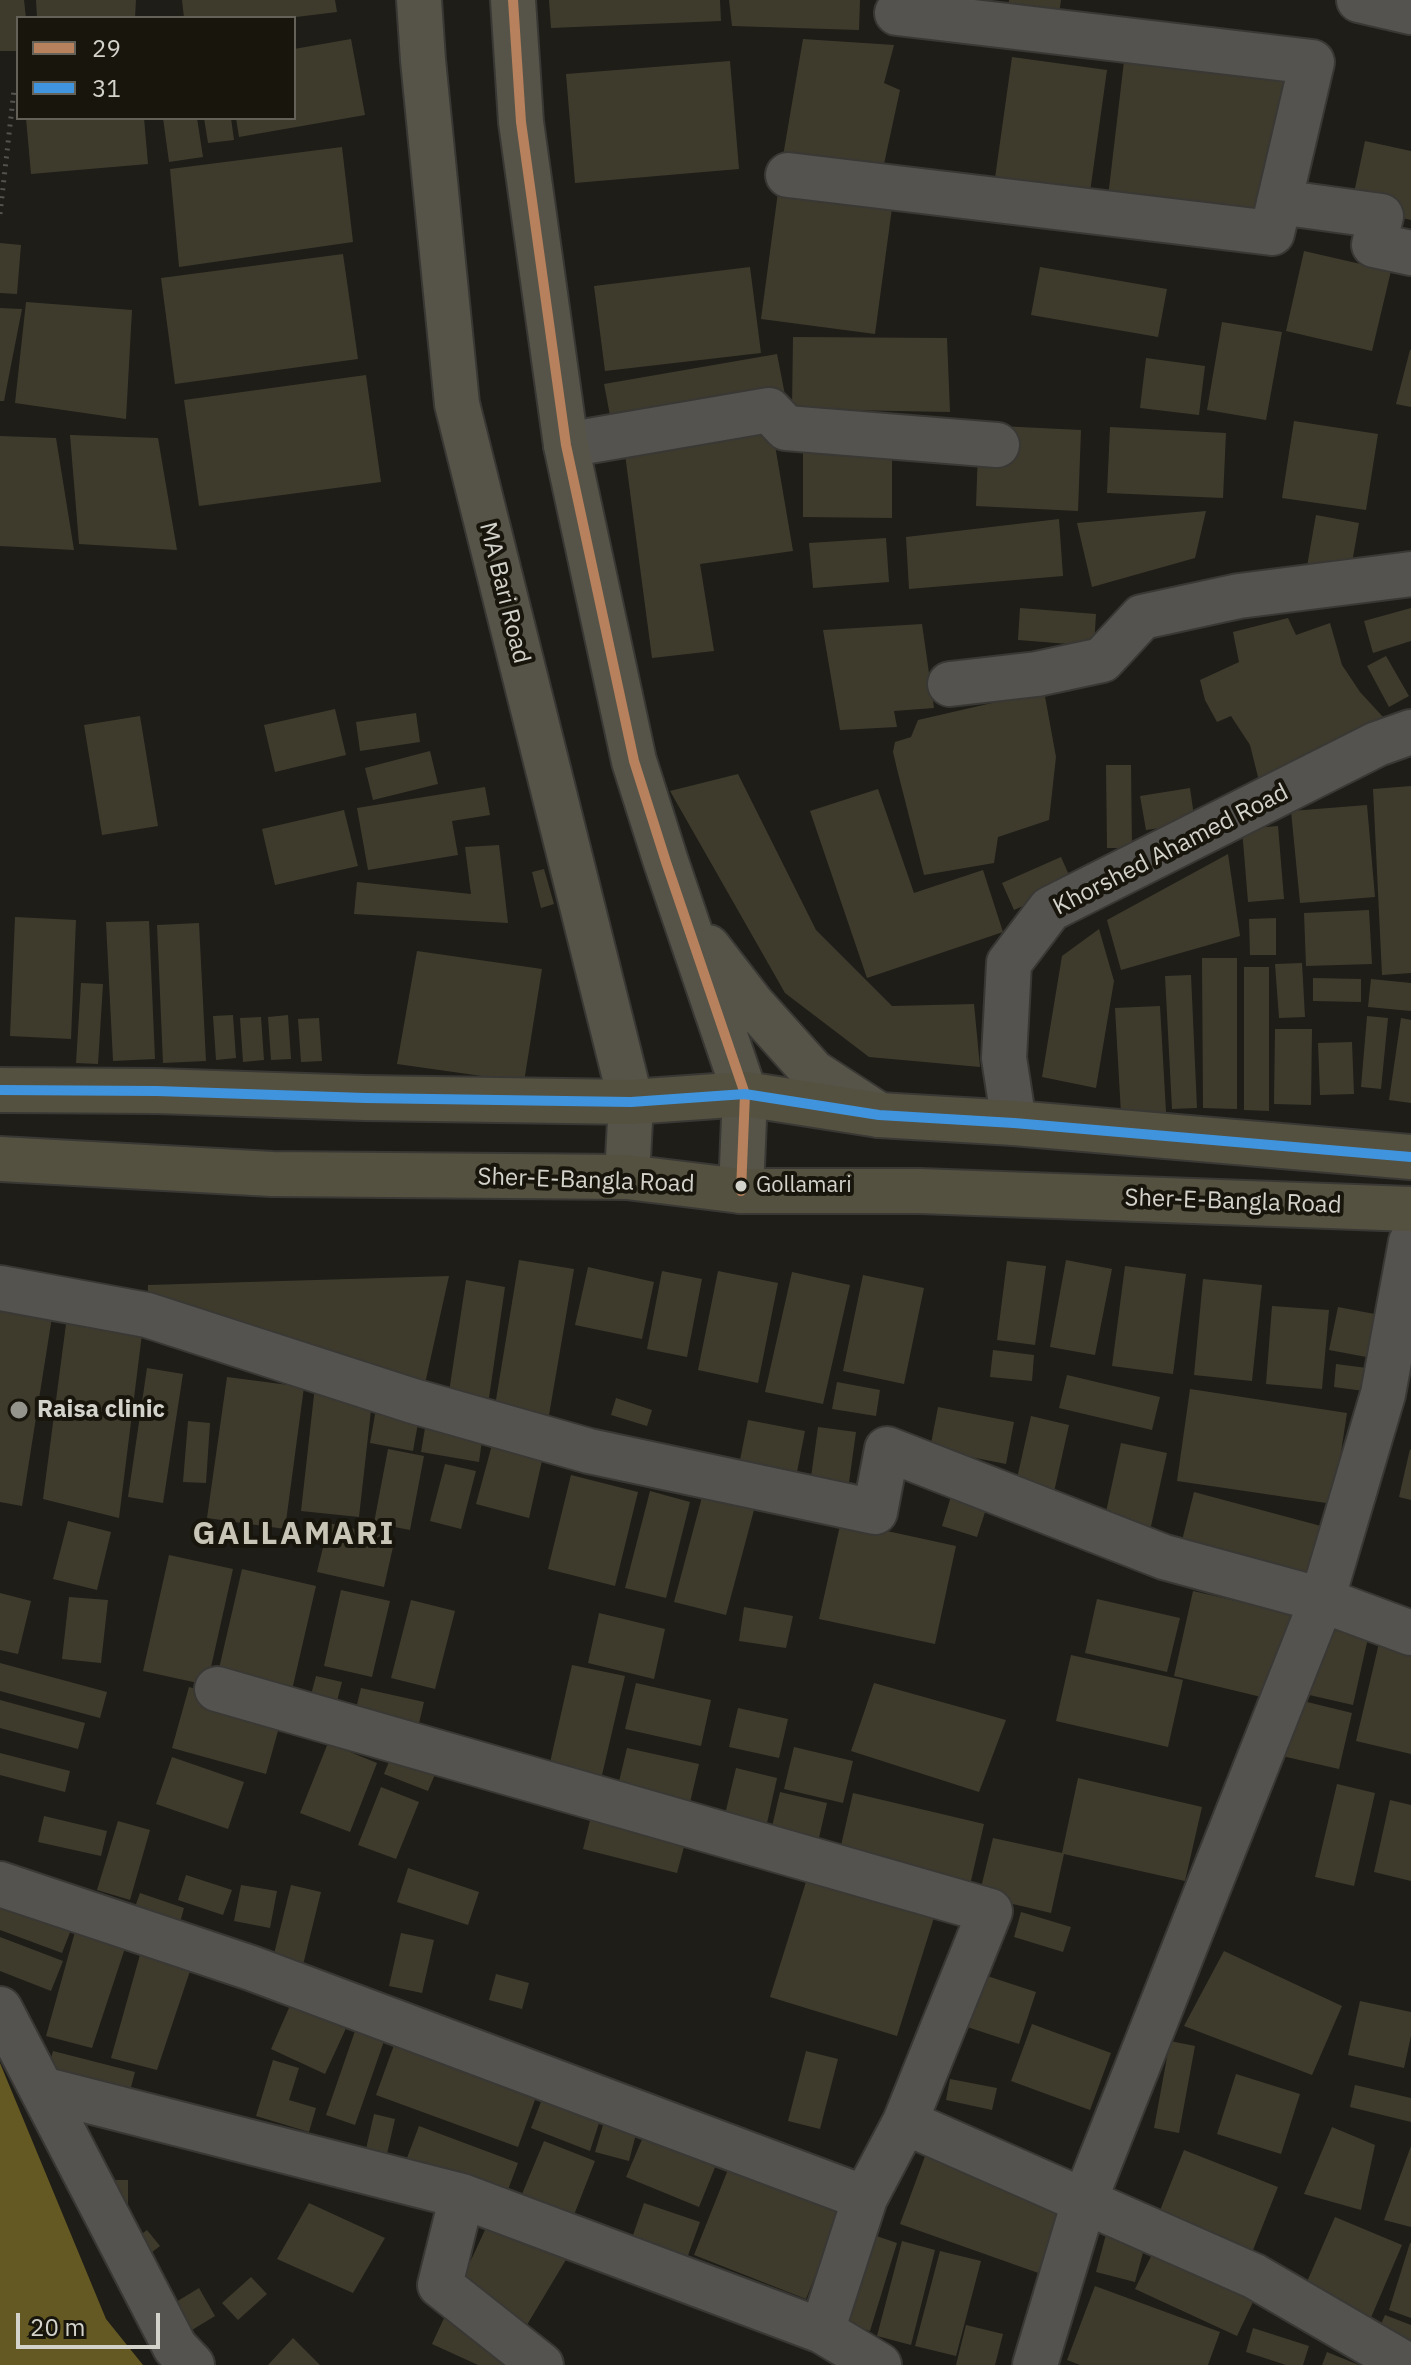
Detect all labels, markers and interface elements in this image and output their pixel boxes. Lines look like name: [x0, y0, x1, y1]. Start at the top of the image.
legend: [16, 16, 296, 120]
text: 29: [92, 32, 121, 64]
text: 31: [92, 72, 121, 104]
street label: MA Bari Road: [473, 519, 535, 667]
street label: Khorshed Ahamed Road: [1049, 778, 1293, 922]
street label: Sher-E-Bangla Road: [477, 1163, 695, 1199]
place label: Gollamari: [756, 1173, 852, 1199]
marker: Gollamari: [733, 1178, 749, 1194]
street label: Sher-E-Bangla Road: [1124, 1184, 1342, 1220]
place label: Raisa clinic: [37, 1396, 165, 1424]
marker: Raisa clinic: [8, 1399, 30, 1421]
district label: GALLAMARI: [193, 1516, 395, 1554]
scale bar: [20, 2297, 164, 2347]
text: 20 m: [30, 2311, 85, 2343]

